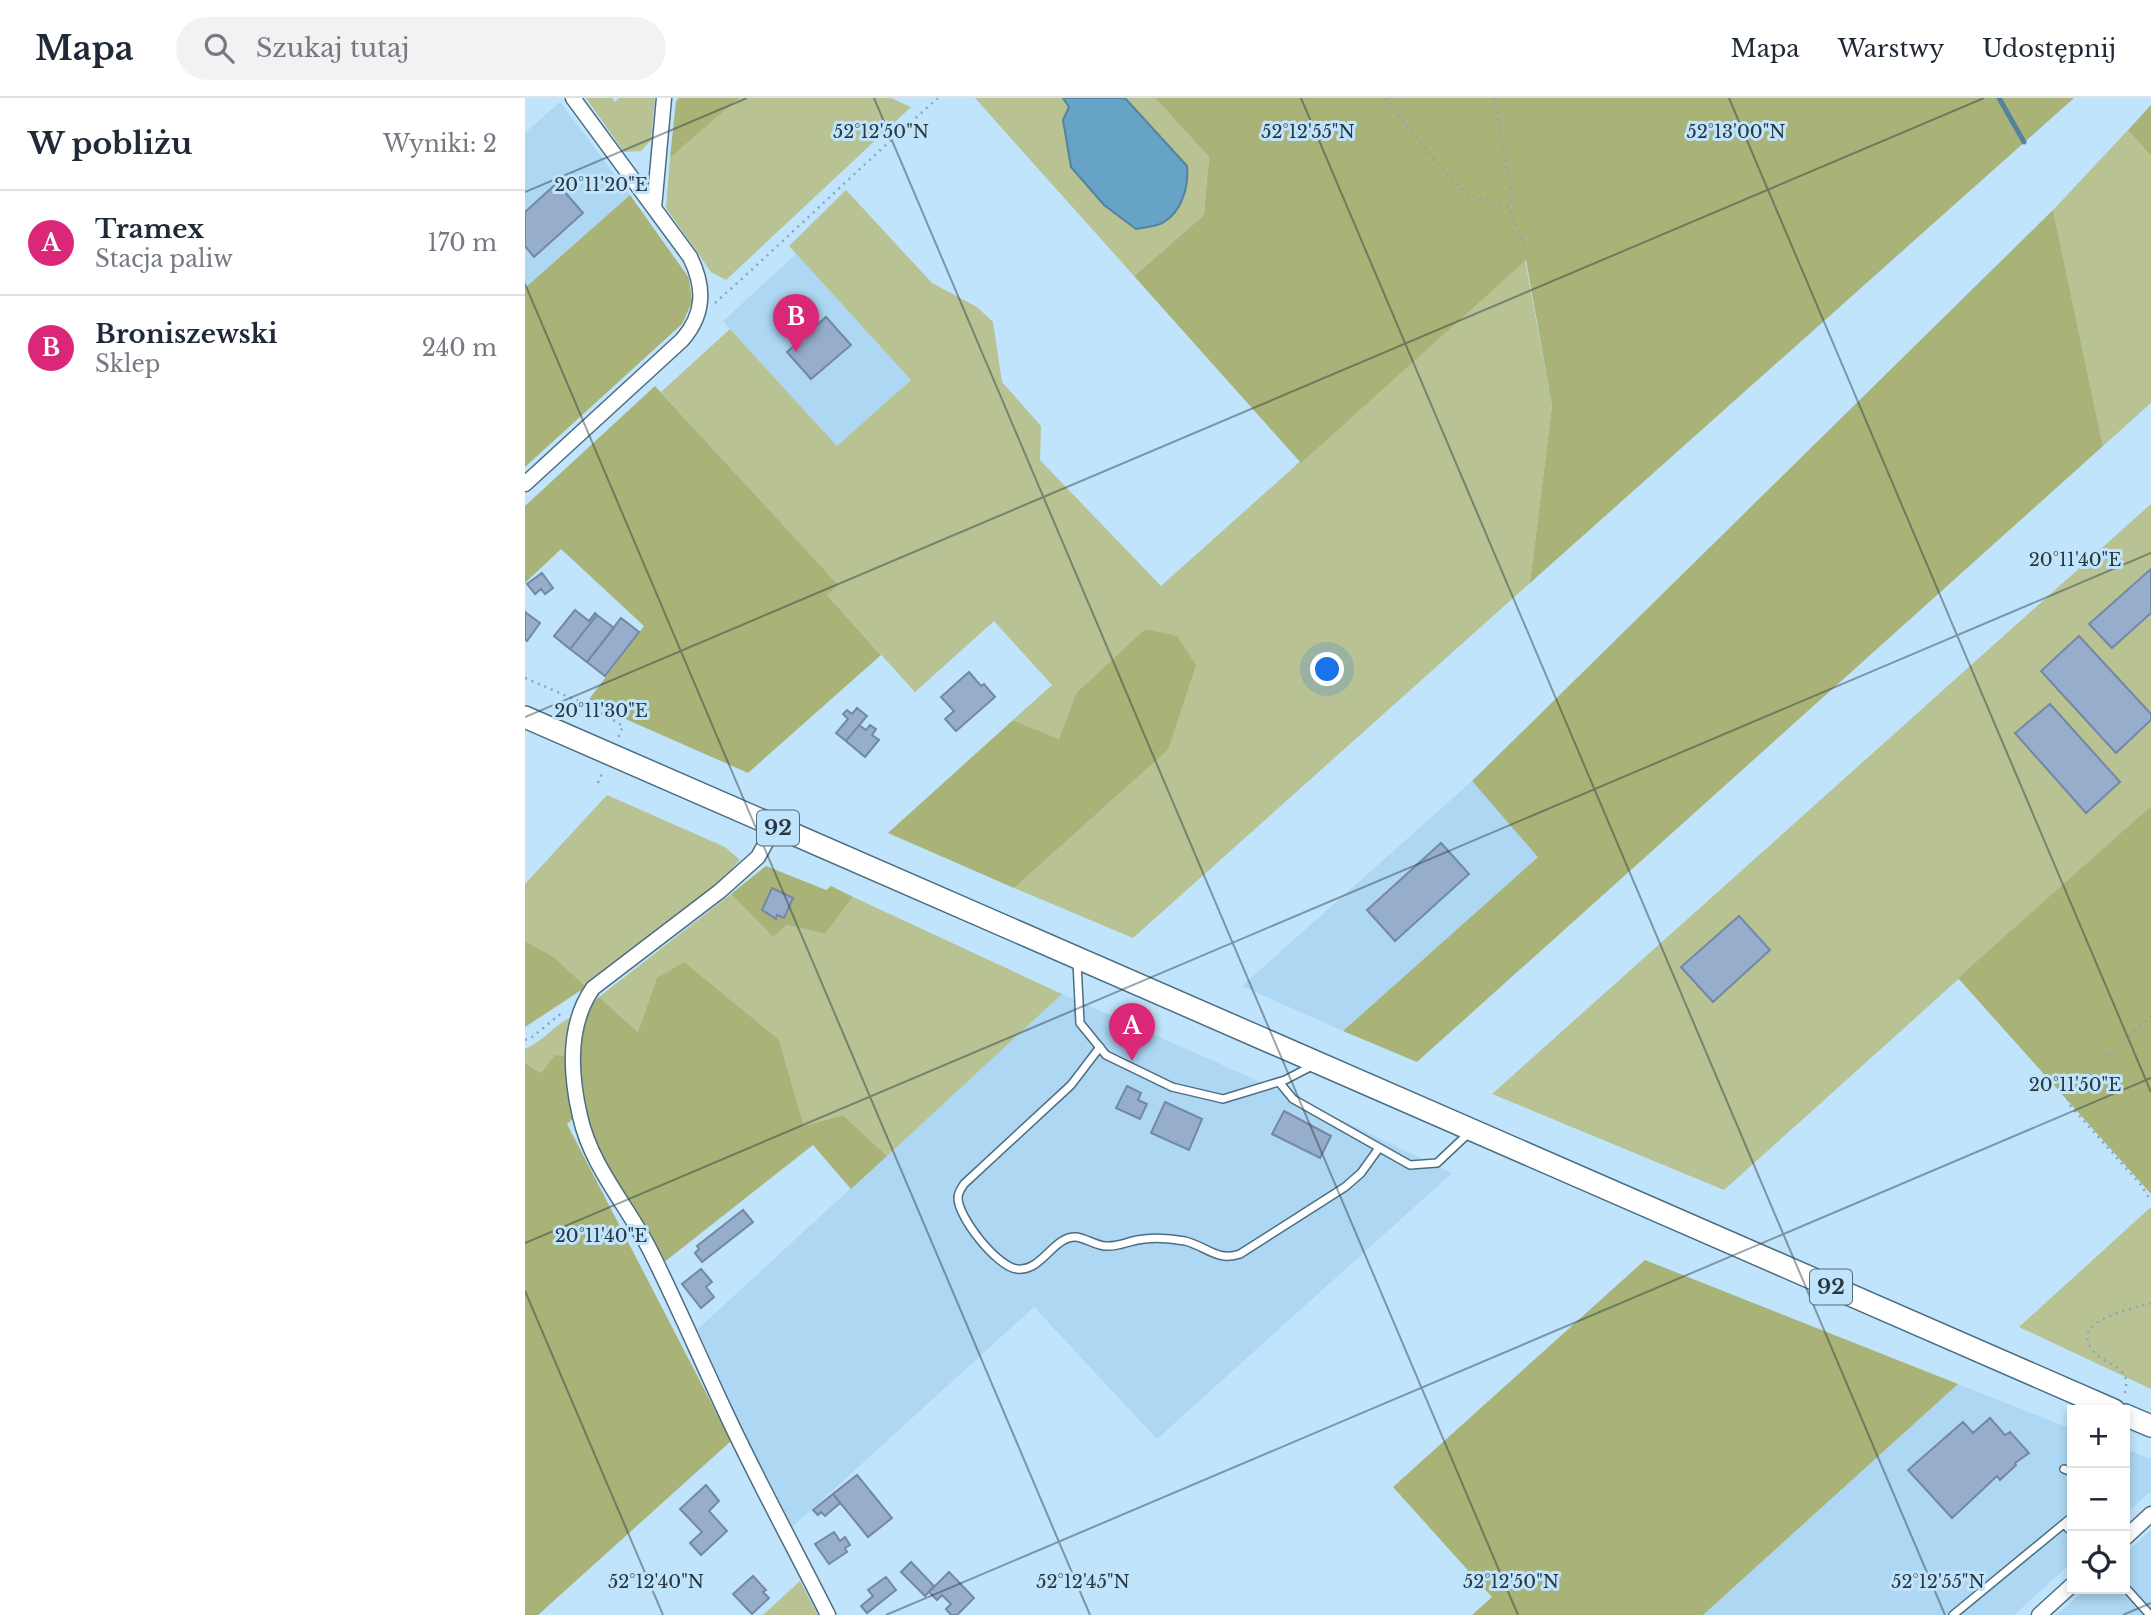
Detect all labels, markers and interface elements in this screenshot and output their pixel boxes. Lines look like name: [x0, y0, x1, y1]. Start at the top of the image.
search box: [176, 17, 666, 80]
text: Mapa: [35, 28, 134, 69]
icon: search: [200, 29, 238, 67]
text: Szukaj tutaj: [256, 32, 409, 64]
text: Mapa: [1731, 34, 1800, 63]
text: Warstwy: [1838, 34, 1944, 63]
text: Udostępnij: [1982, 34, 2116, 63]
text: 52°12'50"N: [833, 121, 929, 143]
text: 52°12'55"N: [1261, 121, 1355, 143]
text: 52°13'00"N: [1686, 121, 1786, 143]
text: W pobliżu: [28, 125, 192, 162]
text: Wyniki: 2: [383, 130, 497, 158]
text: 20°11'20"E: [554, 174, 648, 196]
text: Tramex: [95, 213, 204, 245]
text: A: [42, 229, 60, 257]
text: 170 m: [427, 229, 497, 257]
text: Stacja paliw: [95, 245, 233, 273]
pin: B: [773, 294, 819, 352]
text: Broniszewski: [95, 318, 277, 350]
text: B: [42, 334, 60, 362]
text: 240 m: [422, 334, 497, 362]
text: Sklep: [95, 350, 160, 378]
text: 20°11'40"E: [2029, 549, 2121, 571]
your location: [1310, 652, 1344, 686]
text: 20°11'30"E: [554, 700, 648, 722]
road number: 92: [757, 810, 799, 846]
pin: A: [1109, 1003, 1155, 1061]
text: 20°11'50"E: [2029, 1074, 2121, 1096]
text: 20°11'40"E: [555, 1225, 647, 1247]
road number: 92: [1810, 1270, 1852, 1304]
map controls: [2067, 1405, 2130, 1594]
button: +: [2067, 1405, 2130, 1468]
button: −: [2067, 1468, 2130, 1531]
button: locate: [2067, 1531, 2130, 1594]
text: 52°12'40"N: [608, 1571, 704, 1593]
text: 52°12'45"N: [1036, 1571, 1130, 1593]
text: 52°12'50"N: [1463, 1571, 1559, 1593]
text: 52°12'55"N: [1891, 1571, 1985, 1593]

